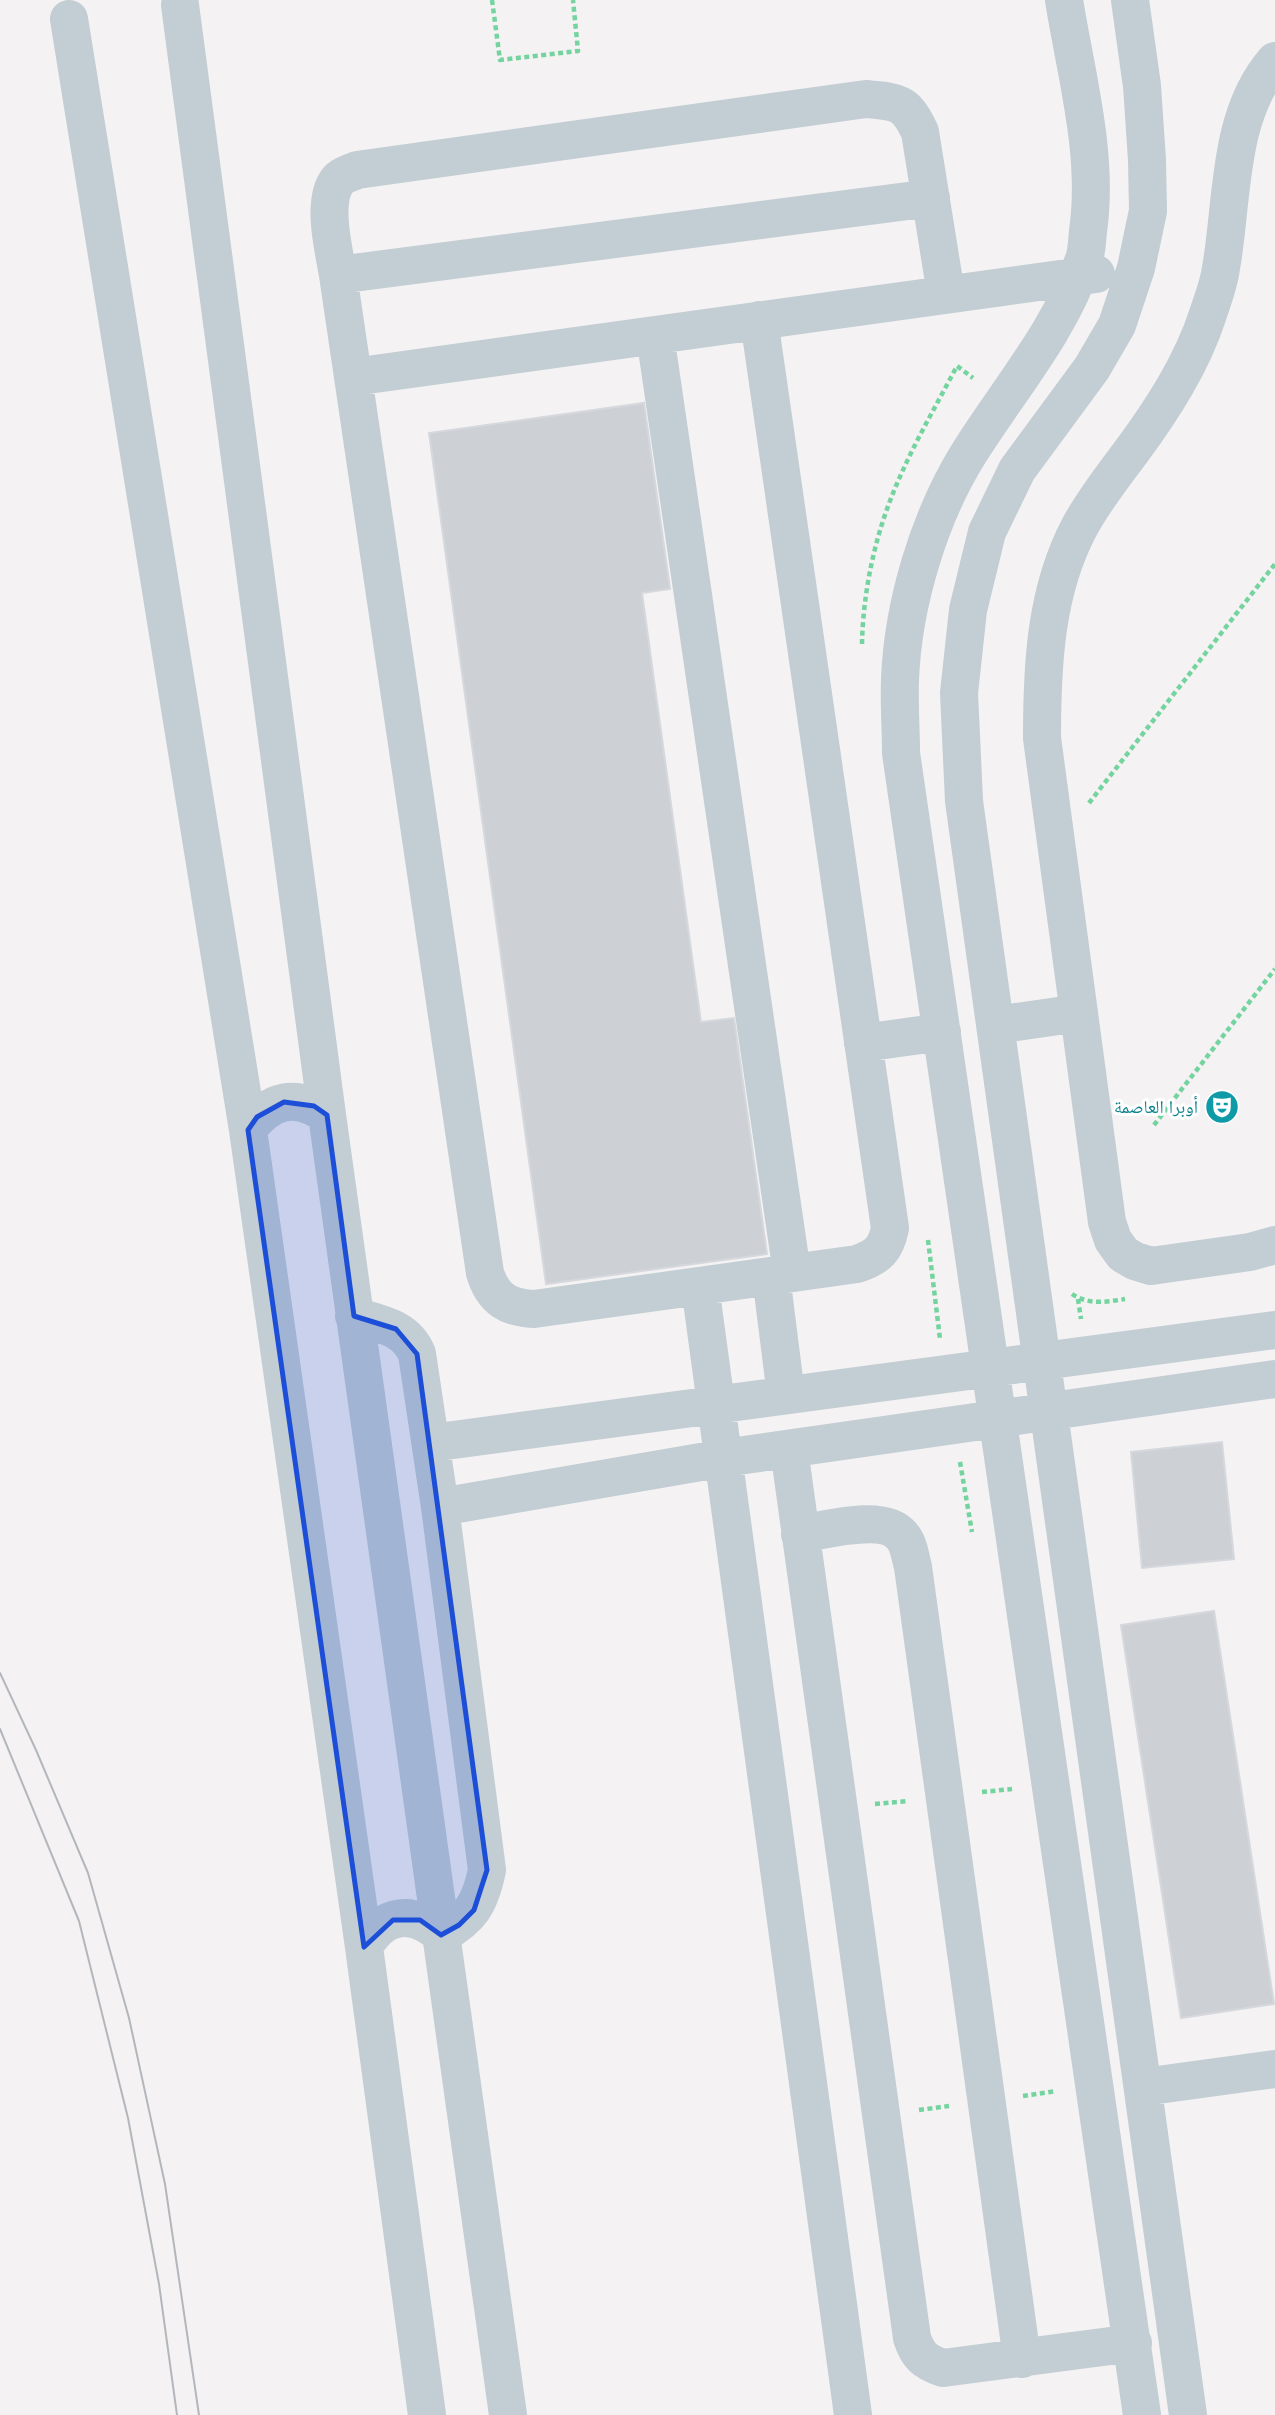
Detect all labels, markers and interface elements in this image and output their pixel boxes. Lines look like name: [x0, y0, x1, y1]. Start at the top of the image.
theatre icon: أوبرا العاصمة: [1203, 1088, 1241, 1126]
place label: أوبرا العاصمة: [1114, 1096, 1198, 1118]

